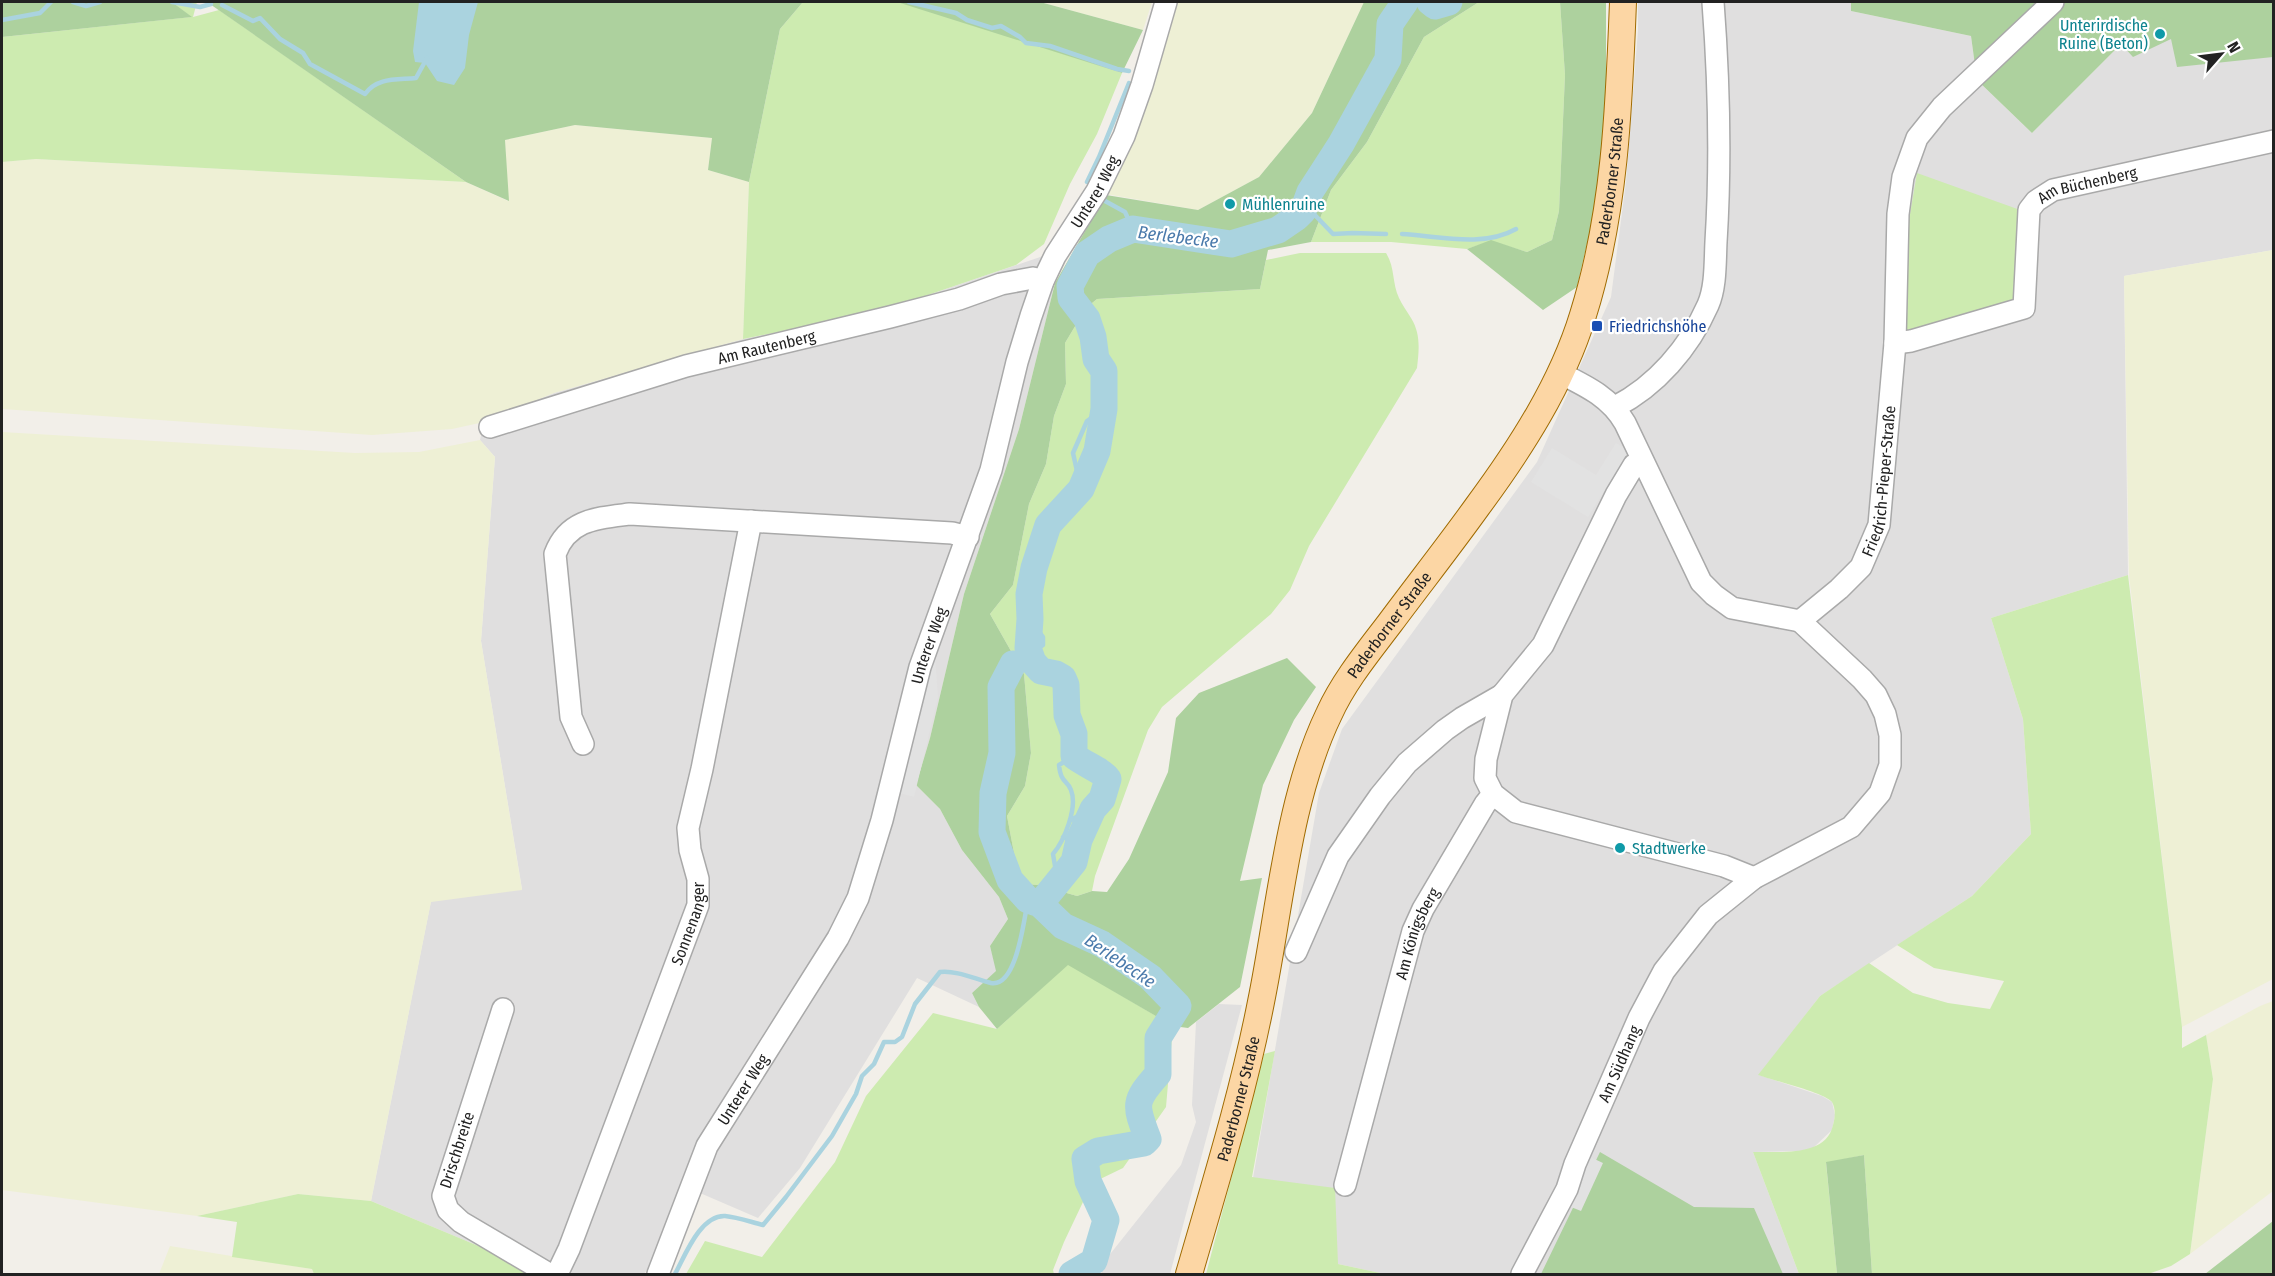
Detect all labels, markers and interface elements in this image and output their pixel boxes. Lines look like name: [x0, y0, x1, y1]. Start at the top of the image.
place label: Unterirdische Ruine (Beton): [2059, 16, 2148, 53]
north arrow: [2191, 24, 2251, 84]
marker: Unterirdische Ruine (Beton): [2153, 27, 2167, 41]
text: N: [2223, 38, 2244, 56]
street label: Paderborner Straße: [1592, 117, 1627, 247]
street label: Unterer Weg: [1066, 152, 1123, 231]
street label: Am Büchenberg: [2034, 162, 2139, 207]
place label: Mühlenruine: [1242, 195, 1325, 214]
marker: Mühlenruine: [1223, 197, 1237, 211]
water label: Berlebecke: [1137, 221, 1220, 253]
place label: Friedrichshöhe: [1609, 317, 1707, 336]
marker: Friedrichshöhe: [1590, 319, 1604, 333]
street label: Am Rautenberg: [716, 326, 818, 368]
street label: Friedrich-Pieper-Straße: [1857, 405, 1899, 559]
street label: Paderborner Straße: [1343, 568, 1435, 682]
street label: Unterer Weg: [907, 604, 951, 686]
place label: Stadtwerke: [1632, 839, 1706, 858]
marker: Stadtwerke: [1613, 841, 1627, 855]
street label: Sonnenanger: [667, 881, 708, 968]
street label: Am Königsberg: [1391, 884, 1443, 981]
water label: Berlebecke: [1080, 929, 1160, 993]
street label: Am Südhang: [1594, 1022, 1644, 1105]
street label: Paderborner Straße: [1213, 1034, 1263, 1163]
street label: Unterer Weg: [713, 1050, 772, 1128]
street label: Drischbreite: [436, 1109, 478, 1191]

